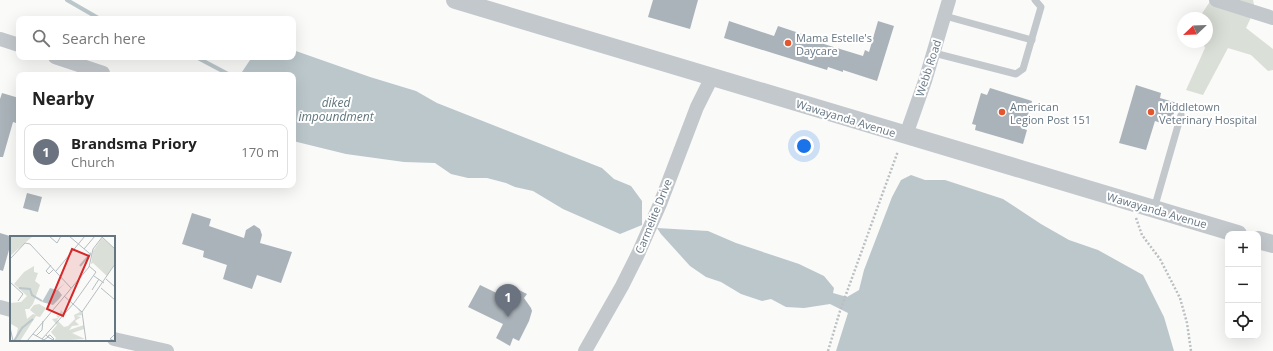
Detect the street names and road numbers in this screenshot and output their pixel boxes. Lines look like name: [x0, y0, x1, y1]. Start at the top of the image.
street label: Webb Road: [912, 38, 944, 98]
street label: Wawayanda Avenue: [794, 96, 898, 140]
street label: Carmelite Drive: [631, 176, 675, 256]
street label: Wawayanda Avenue: [1105, 189, 1209, 231]

